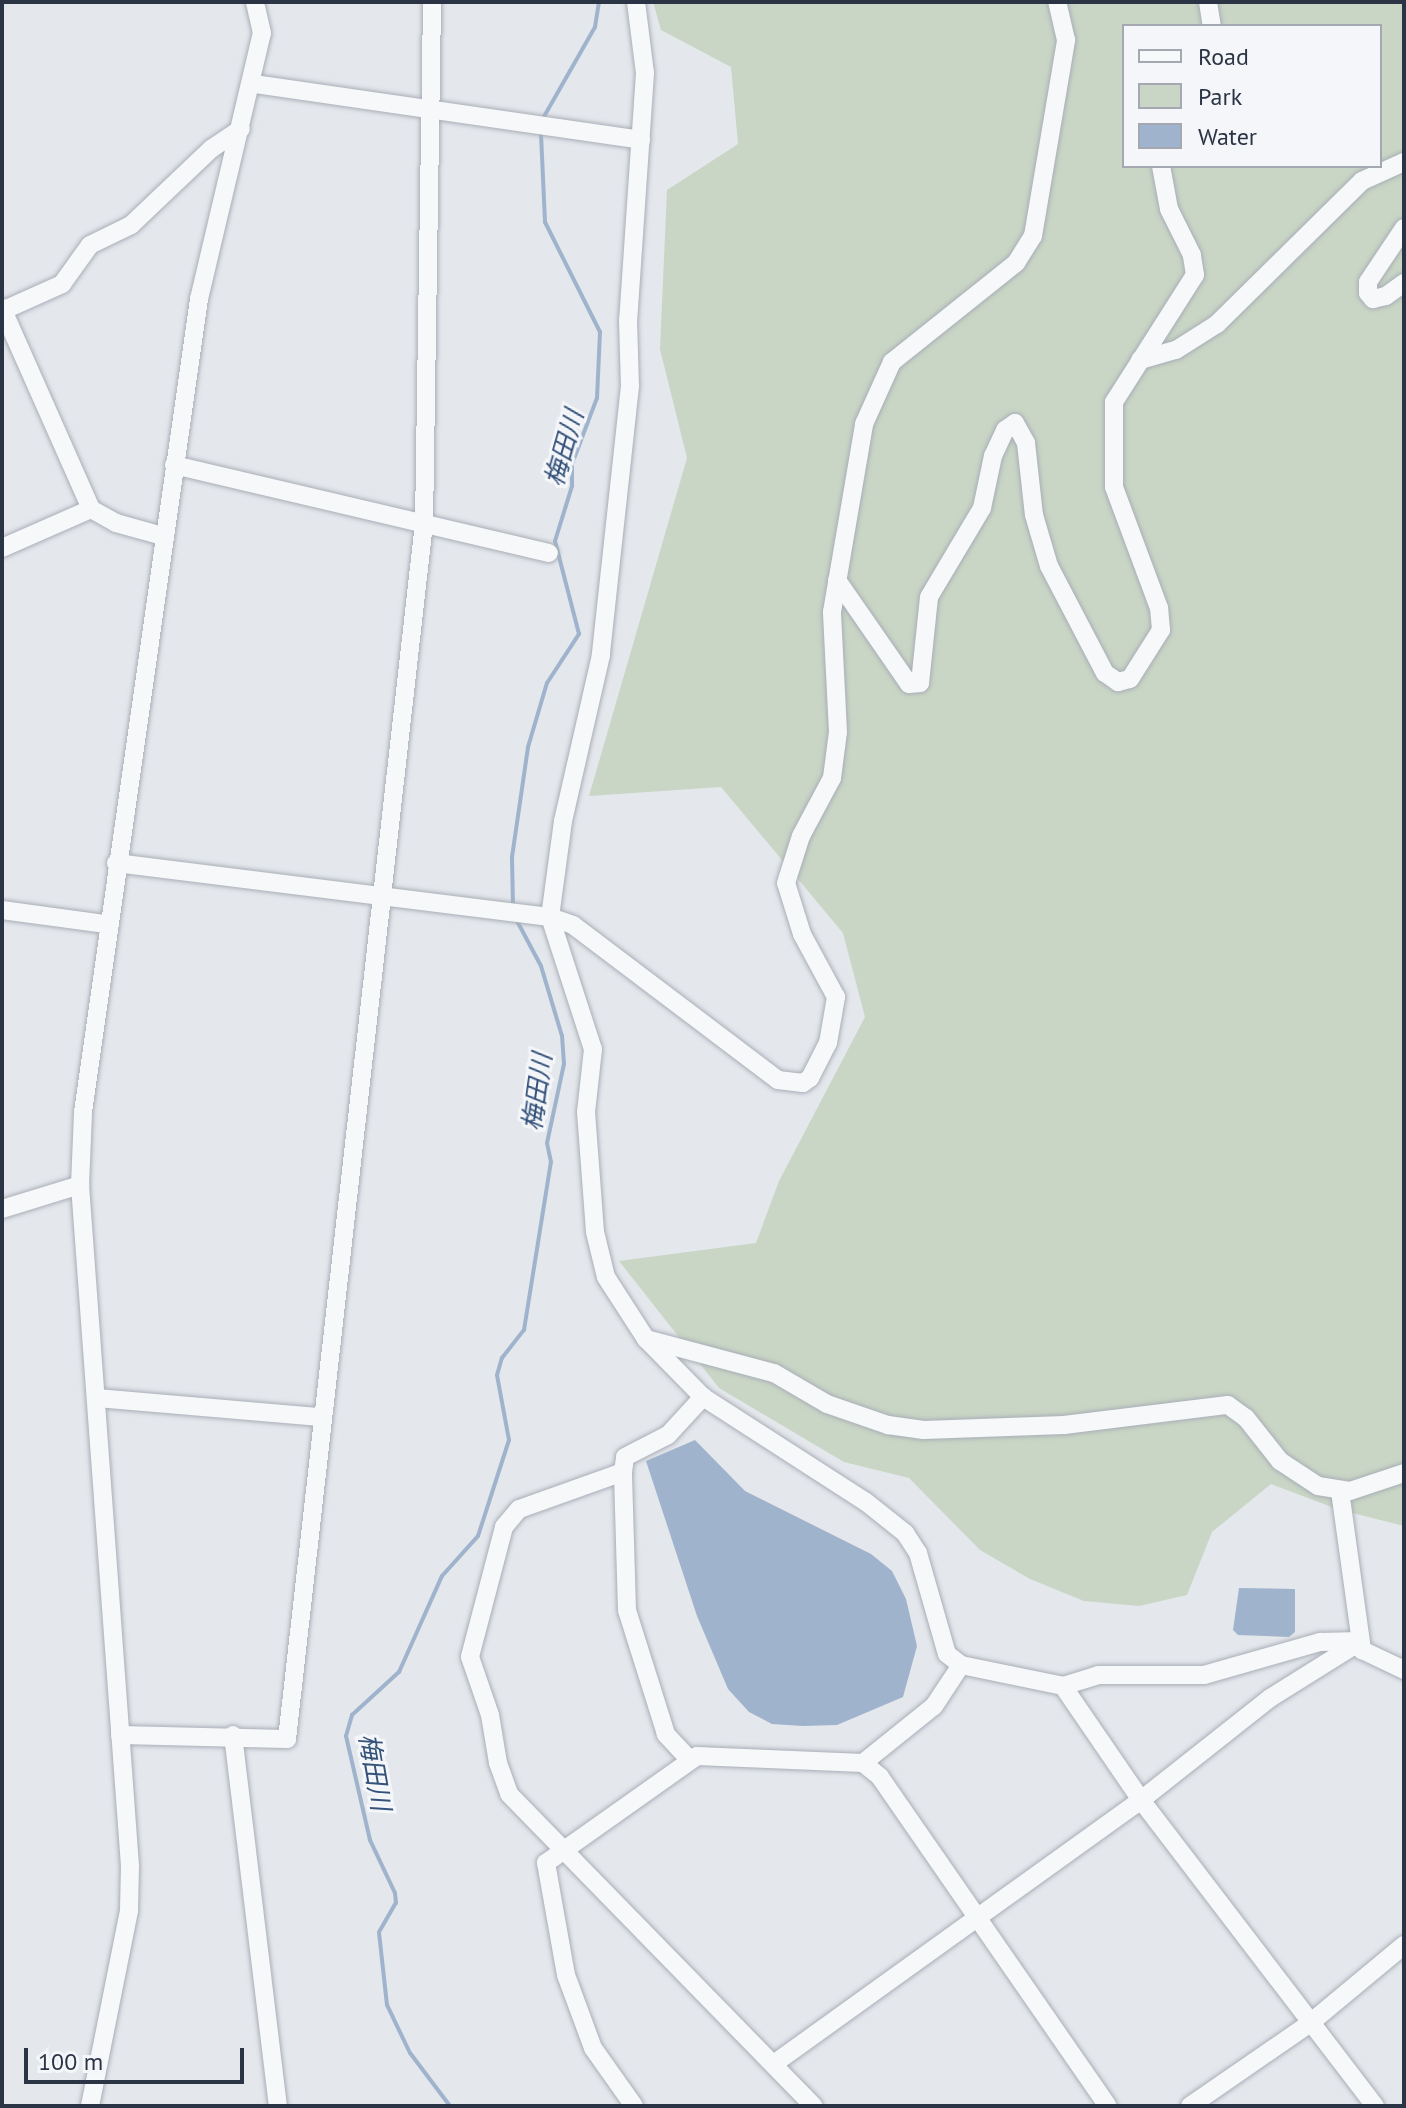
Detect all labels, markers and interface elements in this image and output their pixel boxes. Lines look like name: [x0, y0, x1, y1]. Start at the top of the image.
legend: [1122, 24, 1382, 168]
text: Road: [1198, 41, 1249, 72]
text: Park: [1198, 81, 1242, 112]
text: Water: [1198, 121, 1257, 152]
water label: 梅田川: [538, 406, 590, 490]
water label: 梅田川: [516, 1051, 558, 1133]
water label: 梅田川: [353, 1731, 397, 1813]
scale bar: [28, 2032, 248, 2082]
text: 100 m: [38, 2046, 103, 2077]

